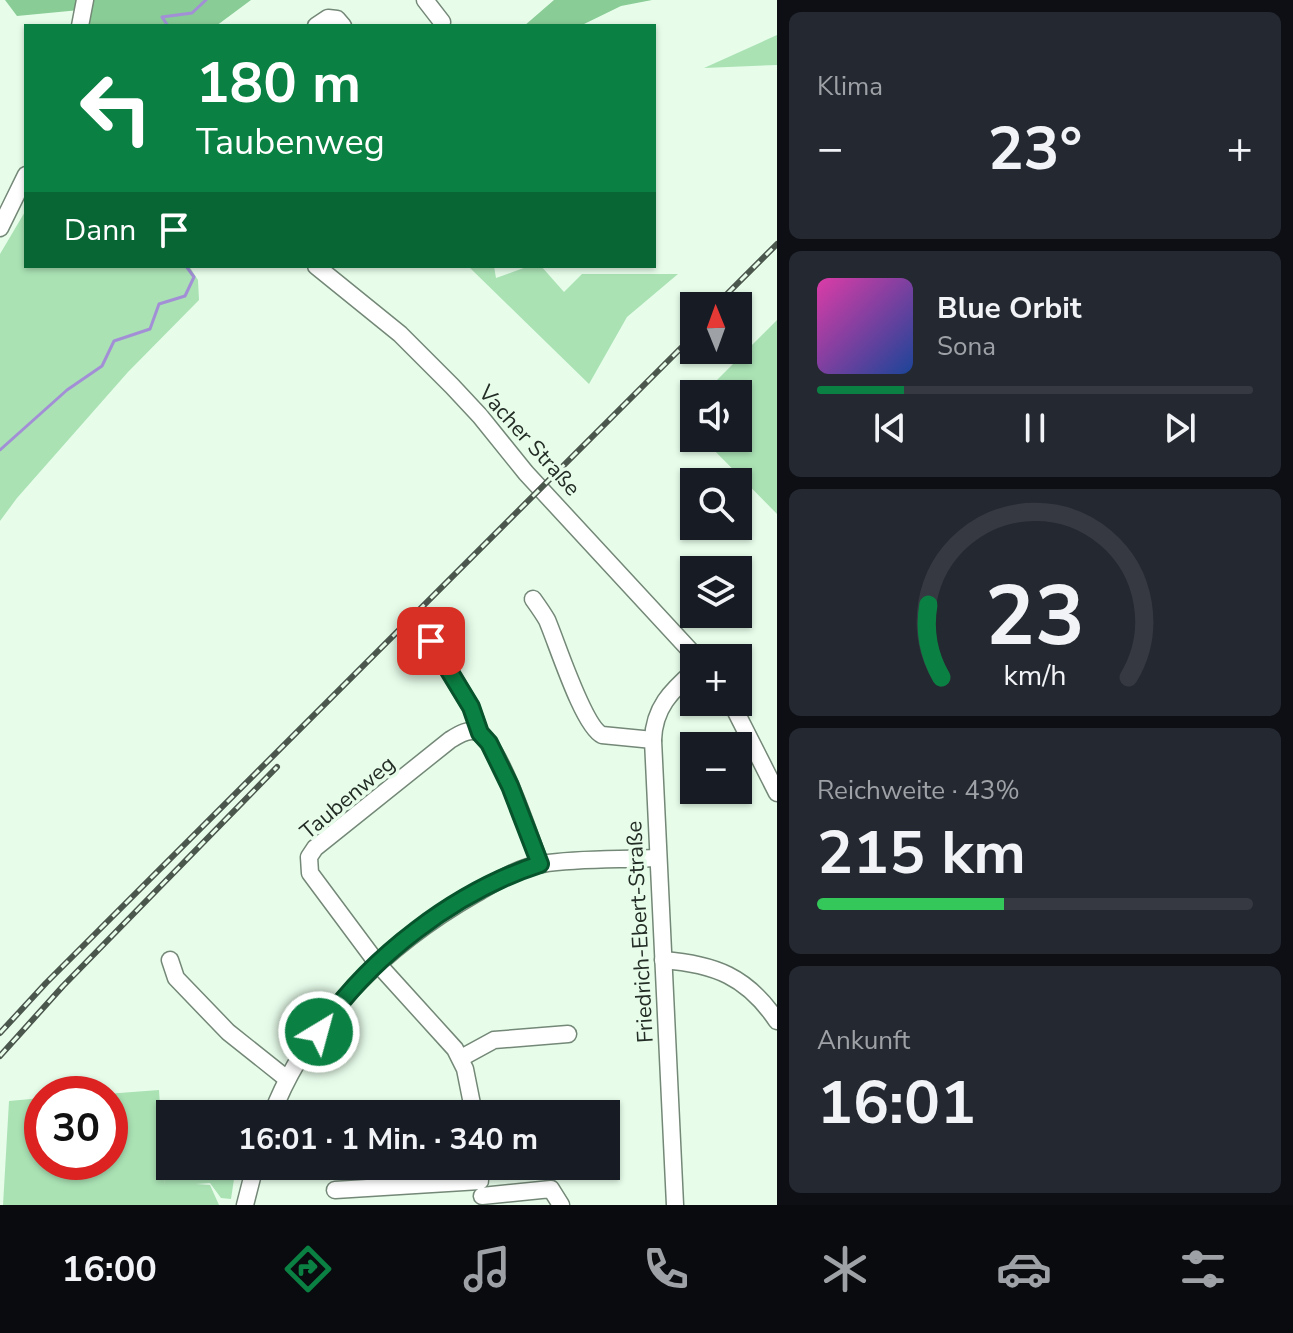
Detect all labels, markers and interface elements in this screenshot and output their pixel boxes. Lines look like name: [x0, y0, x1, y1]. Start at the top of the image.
text: 180 m: [196, 45, 361, 122]
icon: left: [64, 56, 168, 160]
text: Klima: [817, 69, 883, 104]
text: 23°: [988, 108, 1082, 190]
text: Taubenweg: [196, 118, 385, 167]
text: −: [817, 119, 843, 179]
text: +: [1227, 119, 1253, 179]
icon: arrive: [152, 208, 196, 252]
text: Dann: [64, 210, 136, 251]
text: Blue Orbit: [937, 288, 1081, 329]
north arrow: [680, 292, 752, 364]
map controls: [680, 292, 752, 804]
text: Sona: [937, 329, 996, 364]
street label: Vacher Straße: [471, 378, 587, 502]
button: sound: [680, 380, 752, 452]
icon: previous: [868, 406, 912, 450]
icon: pause: [1013, 406, 1057, 450]
icon: next: [1158, 406, 1202, 450]
button: search: [680, 468, 752, 540]
button: layers: [680, 556, 752, 628]
text: 23: [985, 560, 1085, 673]
pin: [397, 607, 465, 675]
icon: arrive: [409, 619, 453, 663]
button: +: [680, 644, 752, 716]
text: km/h: [1004, 657, 1066, 696]
button: −: [680, 732, 752, 804]
street label: Taubenweg: [294, 749, 401, 846]
text: Reichweite · 43%: [817, 773, 1020, 808]
text: 215 km: [817, 812, 1026, 894]
street label: Friedrich-Ebert-Straße: [619, 820, 661, 1044]
position arrow: [277, 990, 361, 1074]
text: Ankunft: [817, 1023, 910, 1058]
text: 16:01: [817, 1062, 976, 1144]
speed limit sign: 30: [24, 1076, 128, 1180]
text: 16:01 · 1 Min. · 340 m: [238, 1119, 538, 1160]
icon: directions: [280, 1241, 336, 1297]
icon: music: [459, 1241, 515, 1297]
icon: phone: [638, 1241, 694, 1297]
icon: climate: [817, 1241, 873, 1297]
icon: car: [996, 1241, 1052, 1297]
icon: filters: [1175, 1241, 1231, 1297]
text: 16:00: [62, 1245, 157, 1294]

